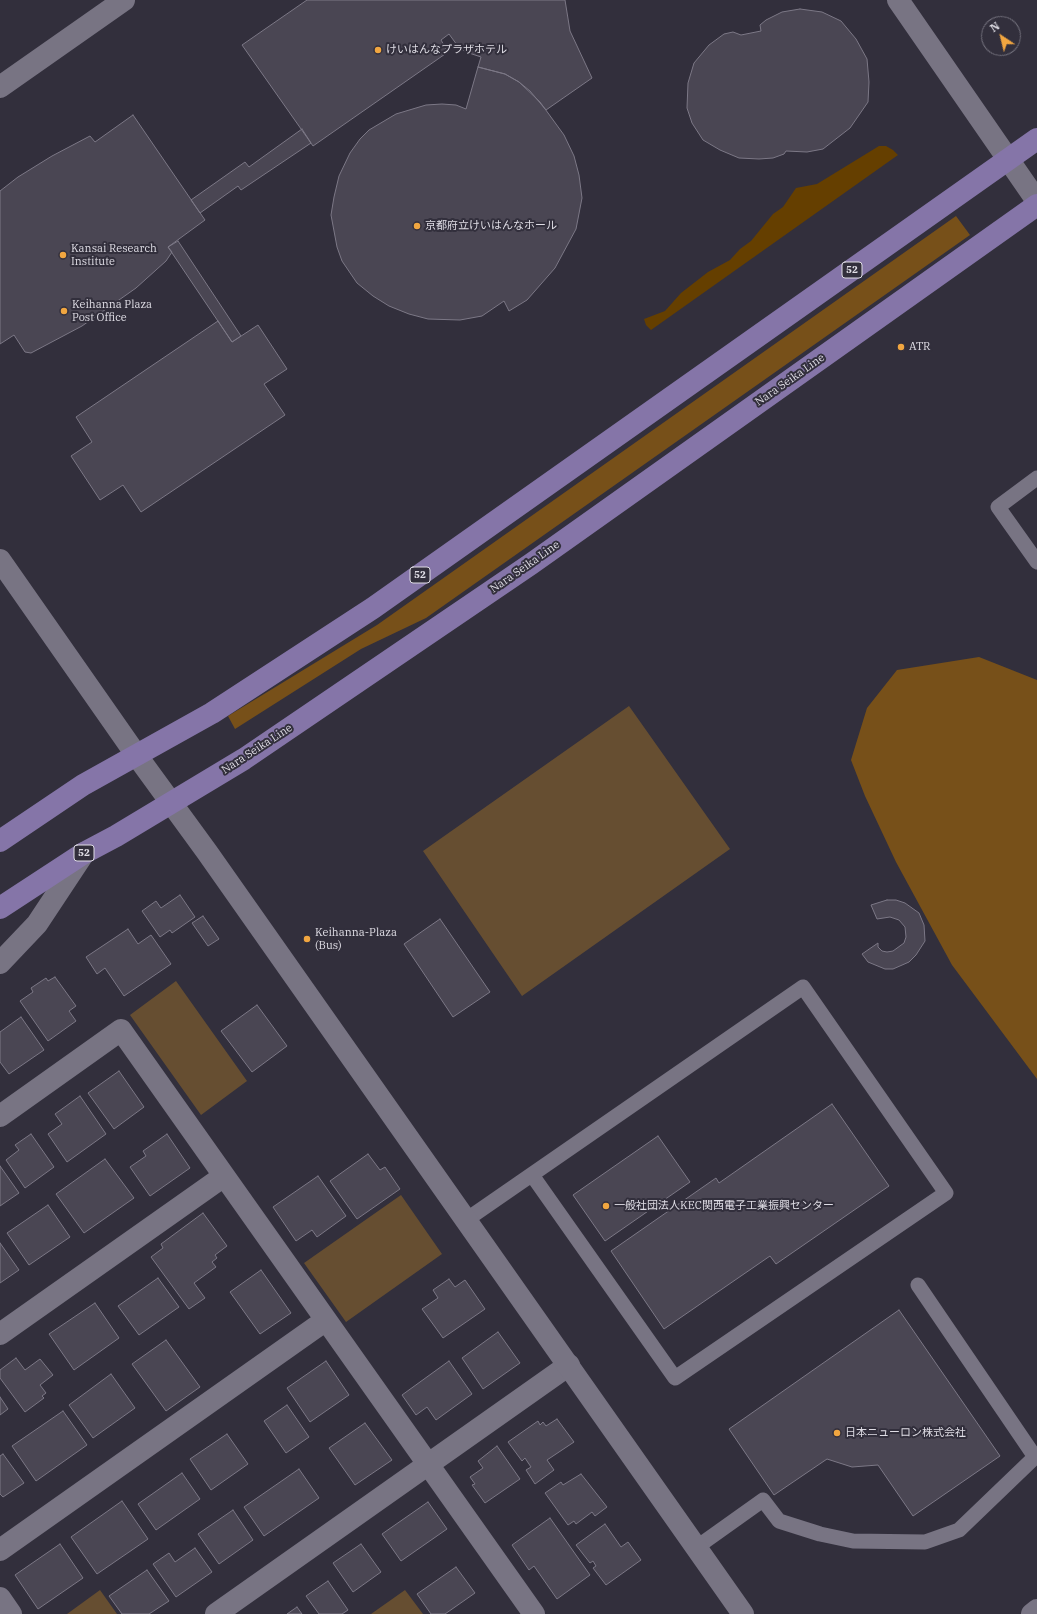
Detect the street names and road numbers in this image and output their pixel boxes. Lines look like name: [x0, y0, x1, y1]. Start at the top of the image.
road number: 52: [842, 262, 862, 278]
street label: Nara Seika Line: [753, 351, 827, 409]
street label: Nara Seika Line: [488, 538, 562, 596]
road number: 52: [410, 567, 430, 583]
street label: Nara Seika Line: [219, 721, 295, 777]
road number: 52: [74, 845, 94, 861]

